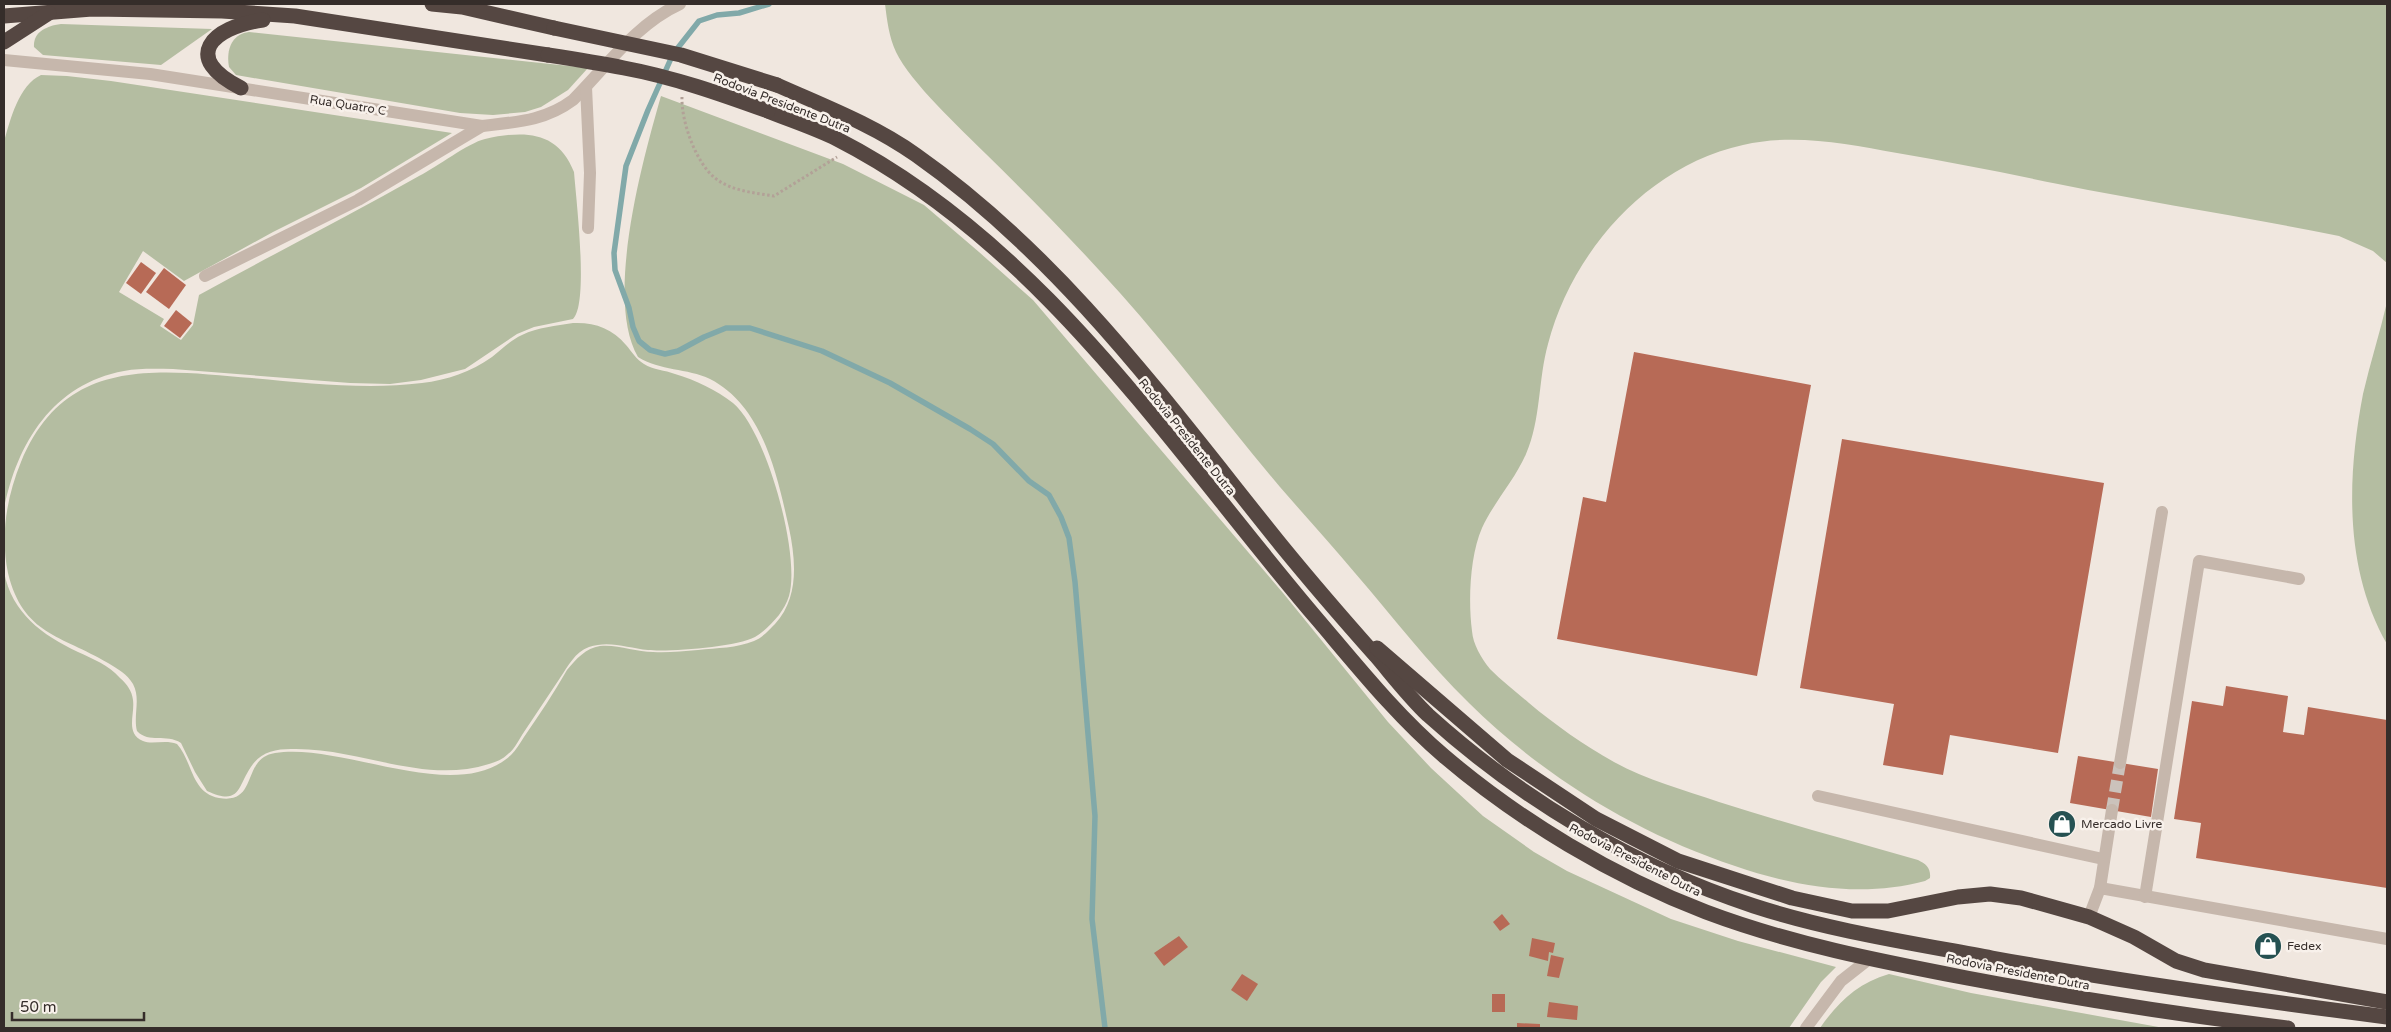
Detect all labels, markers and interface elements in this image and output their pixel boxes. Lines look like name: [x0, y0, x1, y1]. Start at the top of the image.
street label: Rodovia Presidente Dutra: [711, 70, 853, 136]
street label: Rua Quatro C: [309, 92, 387, 118]
street label: Rodovia Presidente Dutra: [1136, 376, 1238, 498]
shop icon: Mercado Livre: [2047, 809, 2077, 839]
place label: Mercado Livre: [2081, 817, 2162, 831]
street label: Rodovia Presidente Dutra: [1567, 821, 1703, 899]
shop icon: Fedex: [2253, 931, 2283, 961]
place label: Fedex: [2287, 939, 2321, 953]
street label: Rodovia Presidente Dutra: [1945, 951, 2091, 993]
scale bar: [12, 990, 145, 1022]
text: 50 m: [20, 998, 57, 1016]

